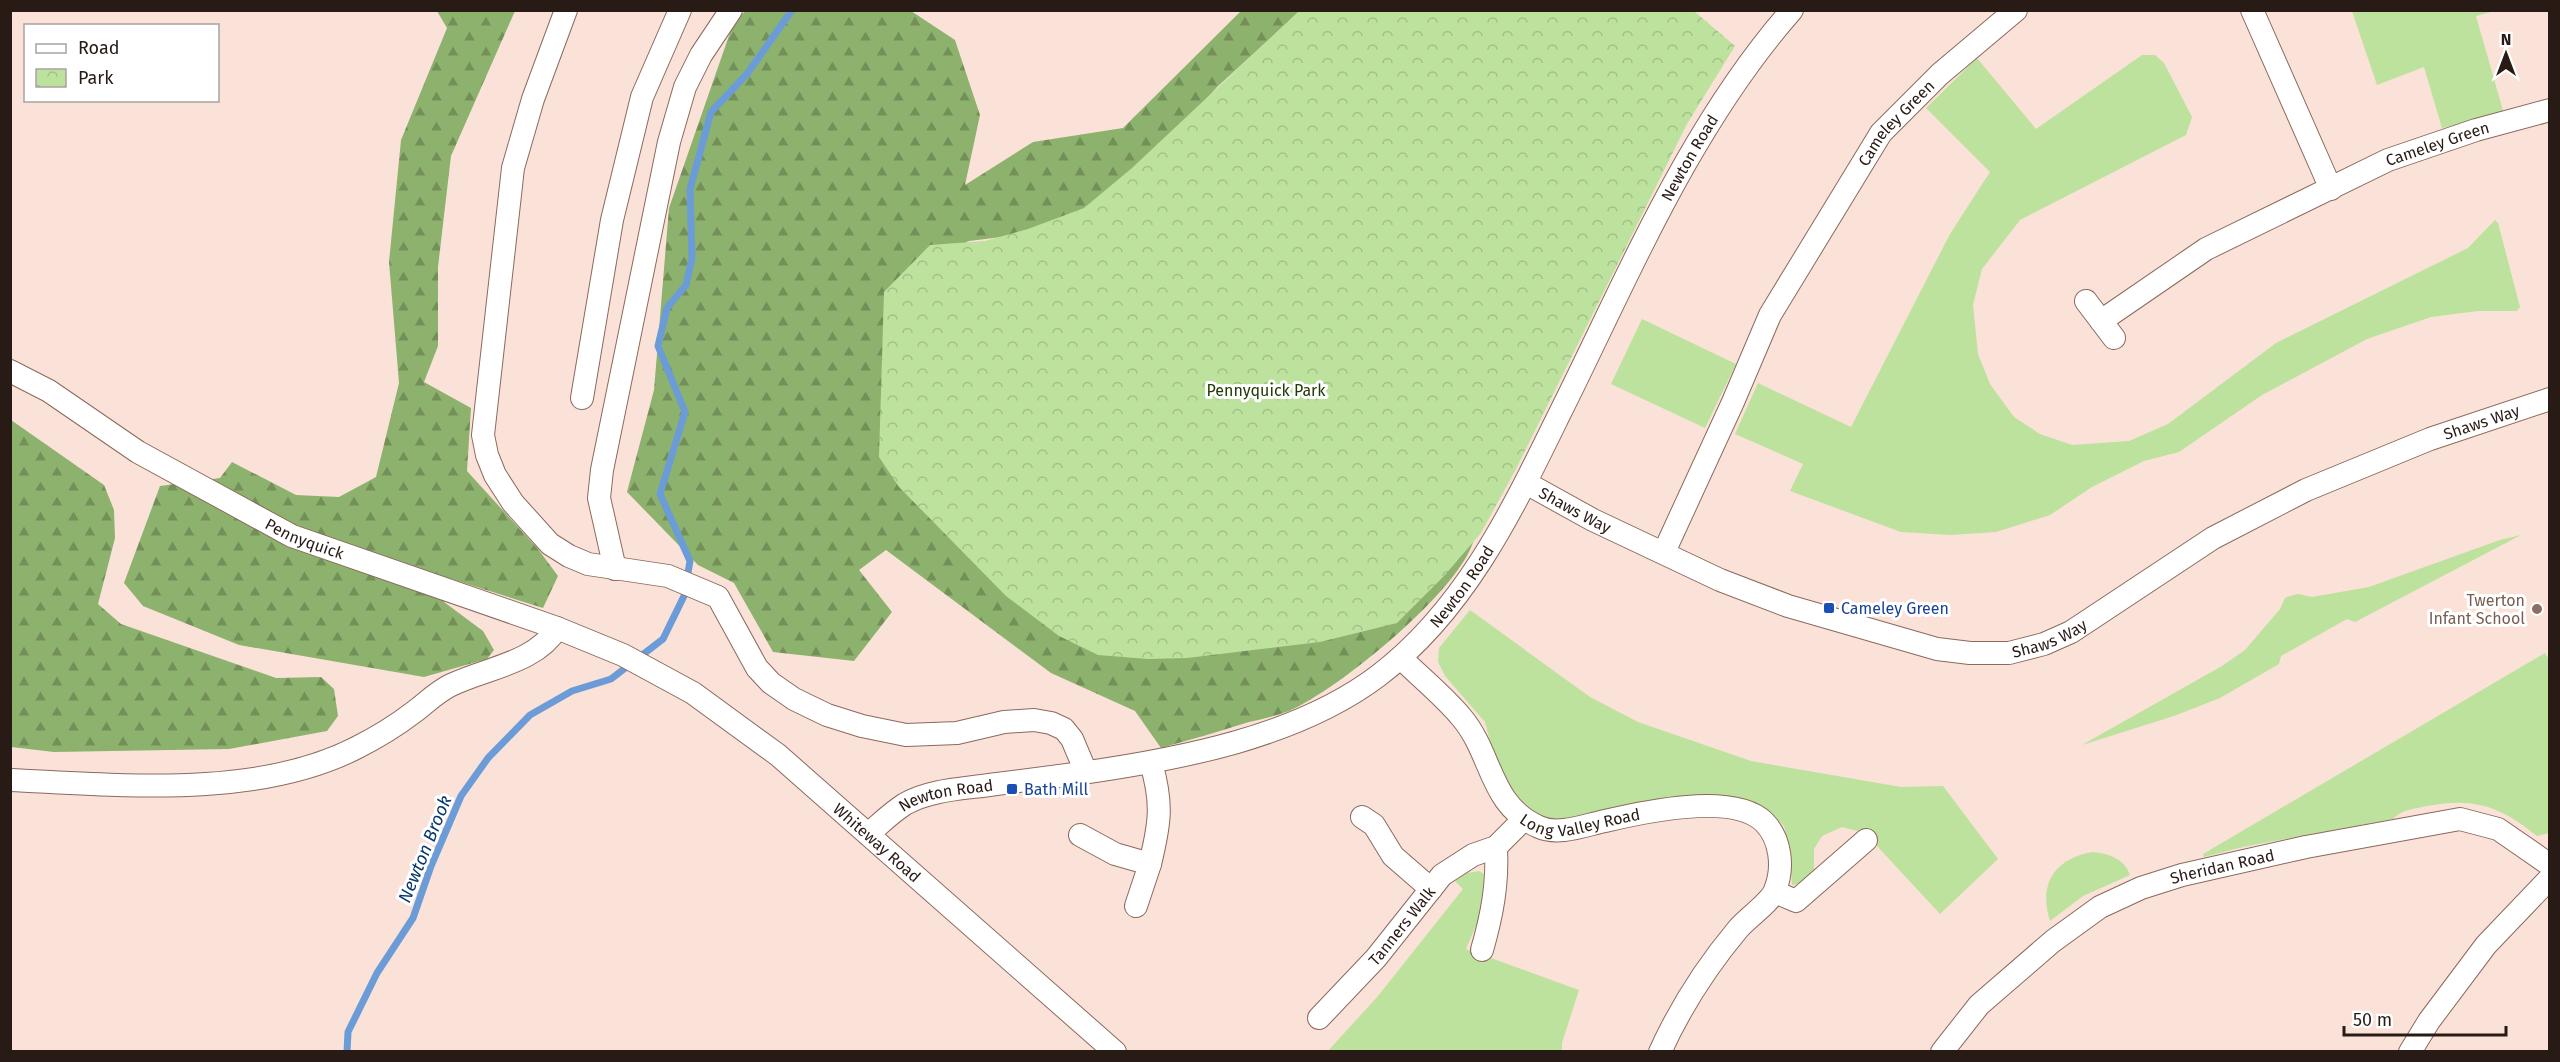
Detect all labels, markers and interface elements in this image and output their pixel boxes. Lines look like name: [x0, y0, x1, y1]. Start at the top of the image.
legend: [24, 24, 219, 102]
north arrow: [2476, 24, 2536, 84]
text: N: [2501, 30, 2511, 49]
text: Road: [78, 37, 120, 59]
text: Park: [78, 67, 114, 89]
street label: Cameley Green: [1854, 76, 1938, 169]
street label: Newton Road: [1657, 111, 1722, 204]
street label: Cameley Green: [2383, 117, 2491, 170]
park label: Pennyquick Park: [1207, 381, 1326, 400]
street label: Shaws Way: [2441, 400, 2522, 443]
street label: Shaws Way: [1536, 483, 1614, 537]
street label: Pennyquick: [262, 514, 347, 563]
street label: Newton Road: [1426, 542, 1498, 631]
place label: Twerton Infant School: [2429, 591, 2525, 628]
place label: Cameley Green: [1841, 599, 1949, 618]
marker: Cameley Green: [1822, 601, 1836, 615]
marker: Twerton Infant School: [2530, 602, 2544, 616]
street label: Shaws Way: [2010, 615, 2090, 661]
street label: Newton Road: [895, 775, 994, 815]
place label: Bath Mill: [1024, 780, 1088, 799]
marker: Bath Mill: [1005, 782, 1019, 796]
water label: Newton Brook: [394, 792, 457, 906]
street label: Whiteway Road: [830, 799, 925, 886]
street label: Long Valley Road: [1517, 804, 1642, 840]
street label: Sheridan Road: [2168, 845, 2276, 888]
street label: Tanners Walk: [1365, 882, 1439, 969]
scale bar: [2344, 999, 2506, 1037]
text: 50 m: [2353, 1009, 2392, 1031]

